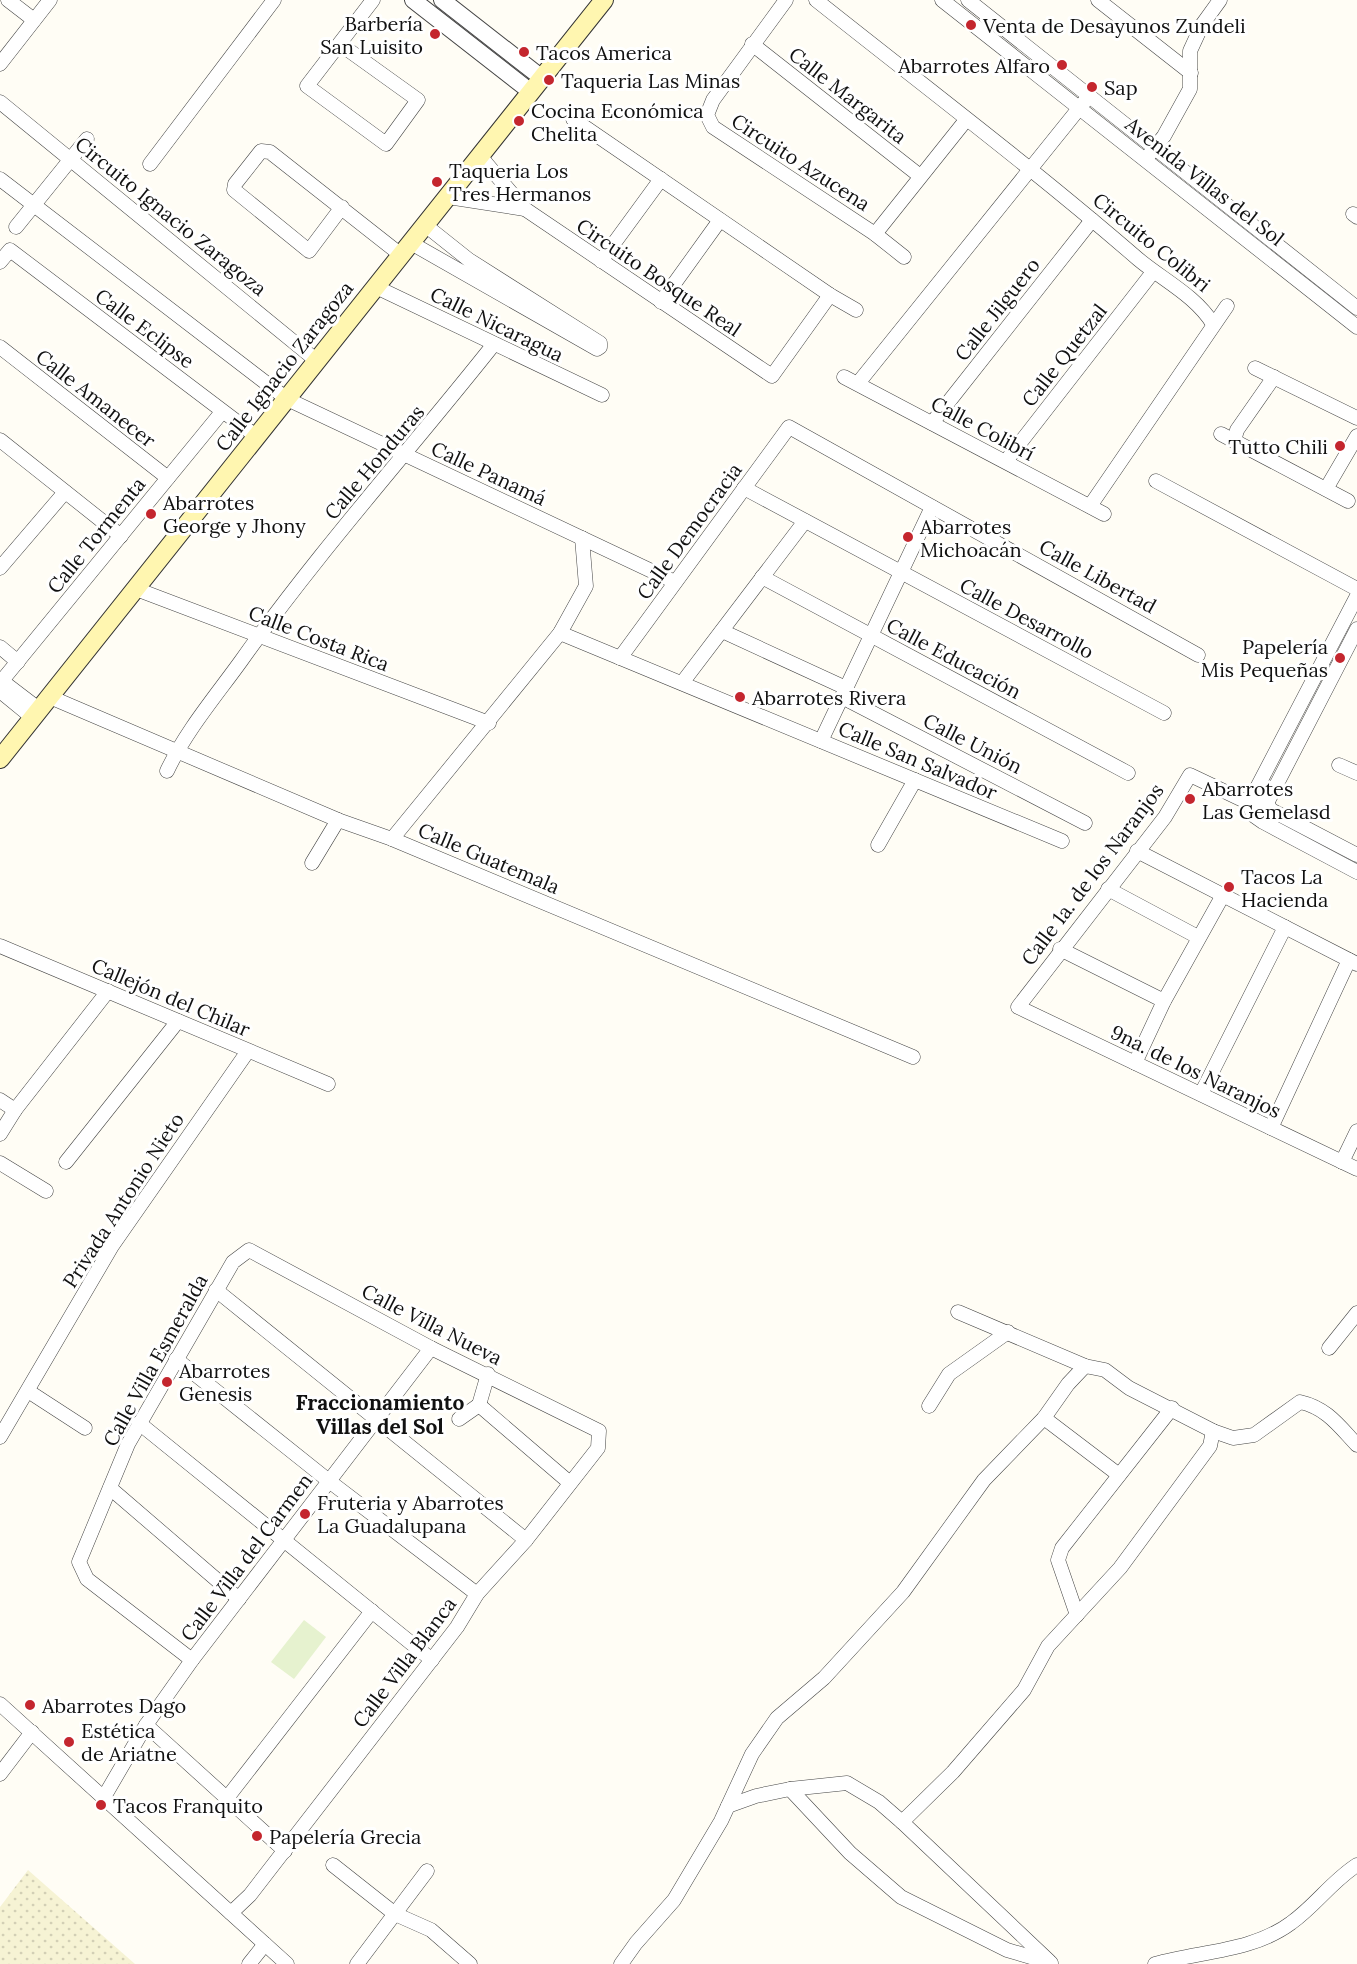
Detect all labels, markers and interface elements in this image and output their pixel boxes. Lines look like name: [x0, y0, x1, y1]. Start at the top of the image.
place label: Barbería San Luisito: [320, 11, 423, 59]
place label: Venta de Desayunos Zundeli: [982, 13, 1246, 38]
marker: Venta de Desayunos Zundeli: [964, 18, 978, 32]
marker: Barbería San Luisito: [428, 27, 442, 41]
place label: Tacos America: [536, 40, 672, 65]
street label: Calle Margarita: [784, 41, 912, 149]
marker: Tacos America: [517, 45, 531, 59]
place label: Abarrotes Alfaro: [897, 53, 1050, 78]
marker: Abarrotes Alfaro: [1055, 58, 1069, 72]
place label: Taqueria Las Minas: [561, 68, 740, 93]
marker: Taqueria Las Minas: [542, 73, 556, 87]
place label: Sap: [1104, 75, 1138, 100]
marker: Sap: [1085, 80, 1099, 94]
place label: Cocina Económica Chelita: [531, 98, 704, 146]
street label: Circuito Azucena: [727, 108, 875, 216]
street label: Avenida Villas del Sol: [1120, 111, 1289, 251]
marker: Cocina Económica Chelita: [512, 114, 526, 128]
street label: Circuito Ignacio Zaragoza: [70, 131, 272, 301]
place label: Taqueria Los Tres Hermanos: [449, 158, 591, 206]
marker: Taqueria Los Tres Hermanos: [430, 175, 444, 189]
street label: Circuito Colibri: [1088, 187, 1216, 297]
street label: Circuito Bosque Real: [572, 213, 746, 341]
street label: Calle Jilguero: [949, 252, 1045, 366]
street label: Calle Ignacio Zaragoza: [210, 276, 358, 456]
street label: Calle Nicaragua: [426, 281, 568, 367]
street label: Calle Eclipse: [91, 283, 200, 373]
street label: Calle Quetzal: [1016, 299, 1112, 411]
street label: Calle Amanecer: [31, 344, 161, 453]
street label: Calle Colibrí: [927, 390, 1039, 466]
street label: Calle Honduras: [319, 399, 429, 525]
place label: Tutto Chili: [1228, 434, 1328, 459]
street label: Calle Panamá: [427, 435, 551, 511]
marker: Tutto Chili: [1333, 439, 1347, 453]
street label: Calle Democracia: [631, 458, 747, 604]
street label: Calle Tormenta: [42, 472, 150, 598]
place label: Abarrotes George y Jhony: [162, 490, 306, 538]
marker: Abarrotes George y Jhony: [144, 507, 158, 521]
place label: Abarrotes Michoacán: [919, 514, 1022, 562]
marker: Abarrotes Michoacán: [901, 530, 915, 544]
street label: Calle Libertad: [1035, 534, 1161, 618]
street label: Calle Desarrollo: [956, 572, 1098, 664]
street label: Calle Costa Rica: [245, 600, 393, 676]
street label: Calle Educación: [883, 612, 1025, 704]
place label: Papelería Mis Pequeñas: [1201, 634, 1328, 682]
marker: Papelería Mis Pequeñas: [1333, 651, 1347, 665]
place label: Abarrotes Rivera: [751, 685, 906, 710]
marker: Abarrotes Rivera: [733, 690, 747, 704]
street label: Calle Unión: [919, 707, 1027, 779]
street label: Calle San Salvador: [835, 715, 1001, 805]
place label: Abarrotes Las Gemelasd: [1201, 776, 1331, 824]
street label: Calle 1a. de los Naranjos: [1015, 778, 1169, 970]
marker: Abarrotes Las Gemelasd: [1183, 792, 1197, 806]
street label: Calle Guatemala: [415, 817, 563, 899]
place label: Tacos La Hacienda: [1241, 864, 1328, 912]
marker: Tacos La Hacienda: [1222, 880, 1236, 894]
street label: Callejón del Chilar: [88, 952, 254, 1042]
street label: 9na. de los Naranjos: [1107, 1019, 1285, 1123]
street label: Privada Antonio Nieto: [57, 1108, 189, 1292]
street label: Calle Villa Esmeralda: [97, 1269, 213, 1451]
street label: Calle Villa Nueva: [358, 1278, 506, 1370]
place label: Abarrotes Genesis: [178, 1358, 270, 1406]
marker: Abarrotes Genesis: [160, 1375, 174, 1389]
district label: Fraccionamiento Villas del Sol: [296, 1389, 465, 1440]
street label: Calle Villa del Carmen: [175, 1468, 317, 1646]
place label: Fruteria y Abarrotes La Guadalupana: [317, 1490, 504, 1538]
marker: Fruteria y Abarrotes La Guadalupana: [298, 1507, 312, 1521]
street label: Calle Villa Blanca: [347, 1592, 461, 1732]
place label: Abarrotes Dago: [41, 1693, 186, 1718]
marker: Abarrotes Dago: [23, 1698, 37, 1712]
place label: Estética de Ariatne: [81, 1718, 177, 1766]
marker: Estética de Ariatne: [62, 1735, 76, 1749]
place label: Tacos Franquito: [113, 1793, 263, 1818]
marker: Tacos Franquito: [94, 1798, 108, 1812]
place label: Papelería Grecia: [269, 1824, 421, 1849]
marker: Papelería Grecia: [250, 1829, 264, 1843]

